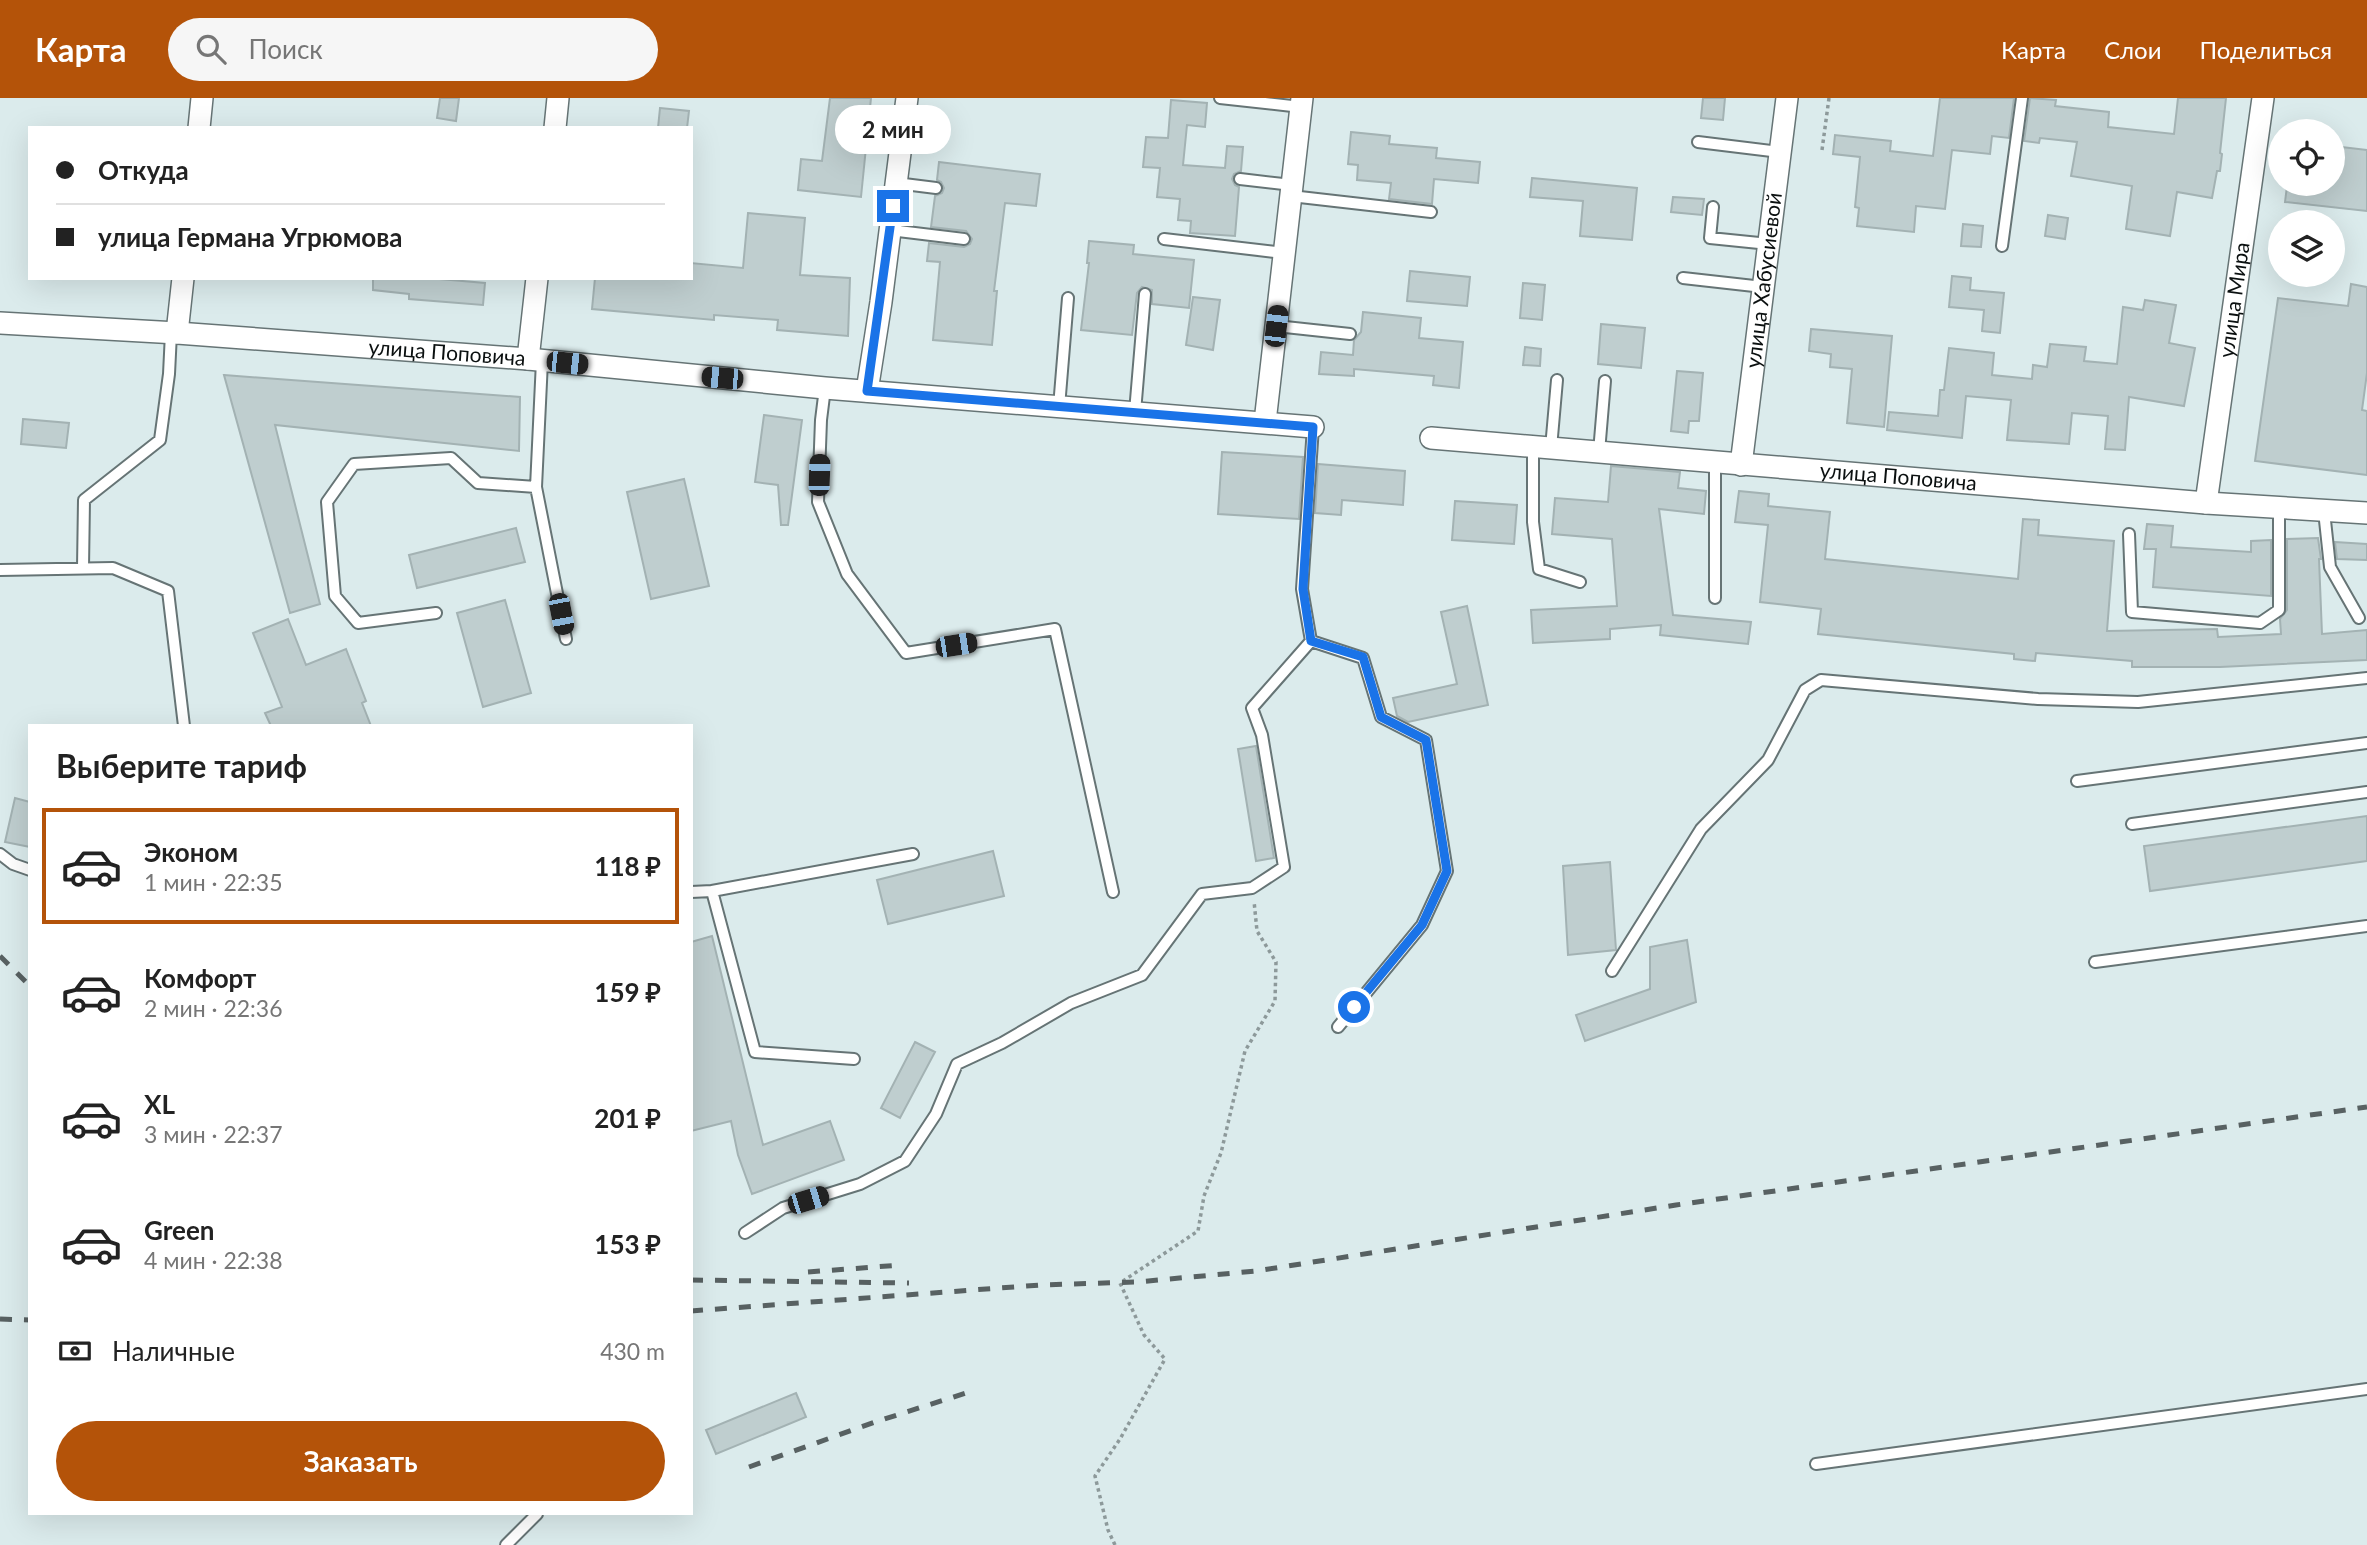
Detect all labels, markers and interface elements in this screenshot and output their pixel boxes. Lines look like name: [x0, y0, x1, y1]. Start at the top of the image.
search box: [168, 18, 658, 81]
text: Карта: [35, 29, 126, 69]
icon: search: [192, 30, 230, 68]
text: Поиск: [248, 33, 323, 65]
text: Карта: [2001, 35, 2066, 64]
text: Слои: [2104, 35, 2161, 64]
text: Поделиться: [2199, 35, 2332, 64]
callout: 2 мин: [835, 105, 951, 154]
text: 2 мин: [862, 115, 924, 143]
map controls: [2268, 119, 2345, 287]
button: locate: [2268, 119, 2345, 196]
text: Откуда: [98, 154, 189, 186]
route end: [877, 190, 909, 222]
street label: улица Хабусиевой: [1739, 191, 1786, 370]
button: layers: [2268, 210, 2345, 287]
text: улица Германа Угрюмова: [98, 221, 402, 253]
street label: улица Мира: [2213, 240, 2254, 359]
car: [1264, 304, 1289, 348]
street label: улица Поповича: [368, 333, 526, 370]
car: [546, 350, 589, 376]
car: [701, 366, 744, 390]
car: [808, 454, 831, 496]
street label: улица Поповича: [1819, 457, 1978, 495]
car: [547, 591, 576, 637]
car: [934, 631, 979, 659]
text: Выберите тариф: [56, 746, 307, 785]
icon: car: [60, 835, 123, 898]
text: Эконом: [144, 836, 238, 868]
text: 118 ₽: [594, 850, 661, 882]
text: 1 мин · 22:35: [144, 868, 283, 896]
icon: car: [60, 961, 123, 1024]
text: Комфорт: [144, 962, 256, 994]
text: 159 ₽: [594, 976, 661, 1008]
route start: [1338, 991, 1370, 1023]
text: 2 мин · 22:36: [144, 994, 283, 1022]
icon: car: [60, 1087, 123, 1150]
text: XL: [144, 1088, 175, 1120]
text: 201 ₽: [594, 1102, 661, 1134]
text: 3 мин · 22:37: [144, 1120, 283, 1148]
car: [785, 1184, 832, 1216]
icon: car: [60, 1213, 123, 1276]
text: Green: [144, 1214, 214, 1246]
text: 153 ₽: [594, 1228, 661, 1260]
text: 4 мин · 22:38: [144, 1246, 283, 1274]
icon: cash: [56, 1332, 94, 1370]
text: Наличные: [112, 1335, 235, 1367]
text: 430 m: [600, 1337, 665, 1365]
button: Заказать: [56, 1421, 665, 1501]

